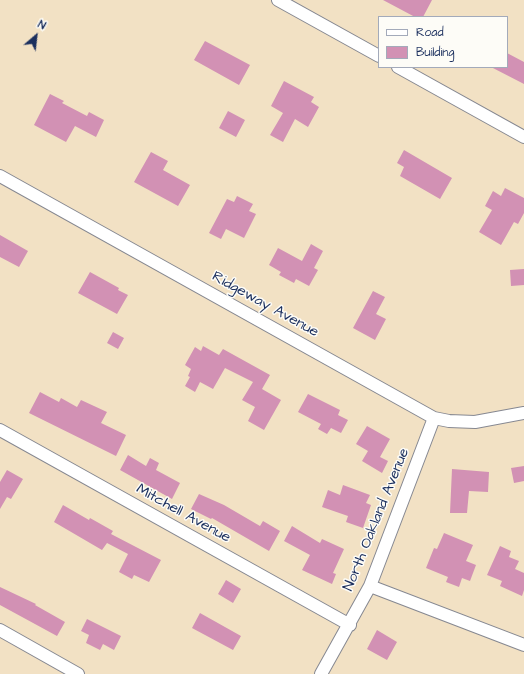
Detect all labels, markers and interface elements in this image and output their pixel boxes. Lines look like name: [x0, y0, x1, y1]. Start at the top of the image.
north arrow: [16, 16, 56, 56]
legend: [378, 16, 508, 68]
text: N: [35, 17, 48, 33]
text: Road: [416, 24, 444, 41]
text: Building: [416, 44, 454, 61]
street label: Ridgeway Avenue: [208, 268, 322, 342]
street label: North Oakland Avenue: [340, 446, 414, 594]
street label: Mitchell Avenue: [133, 481, 233, 547]

